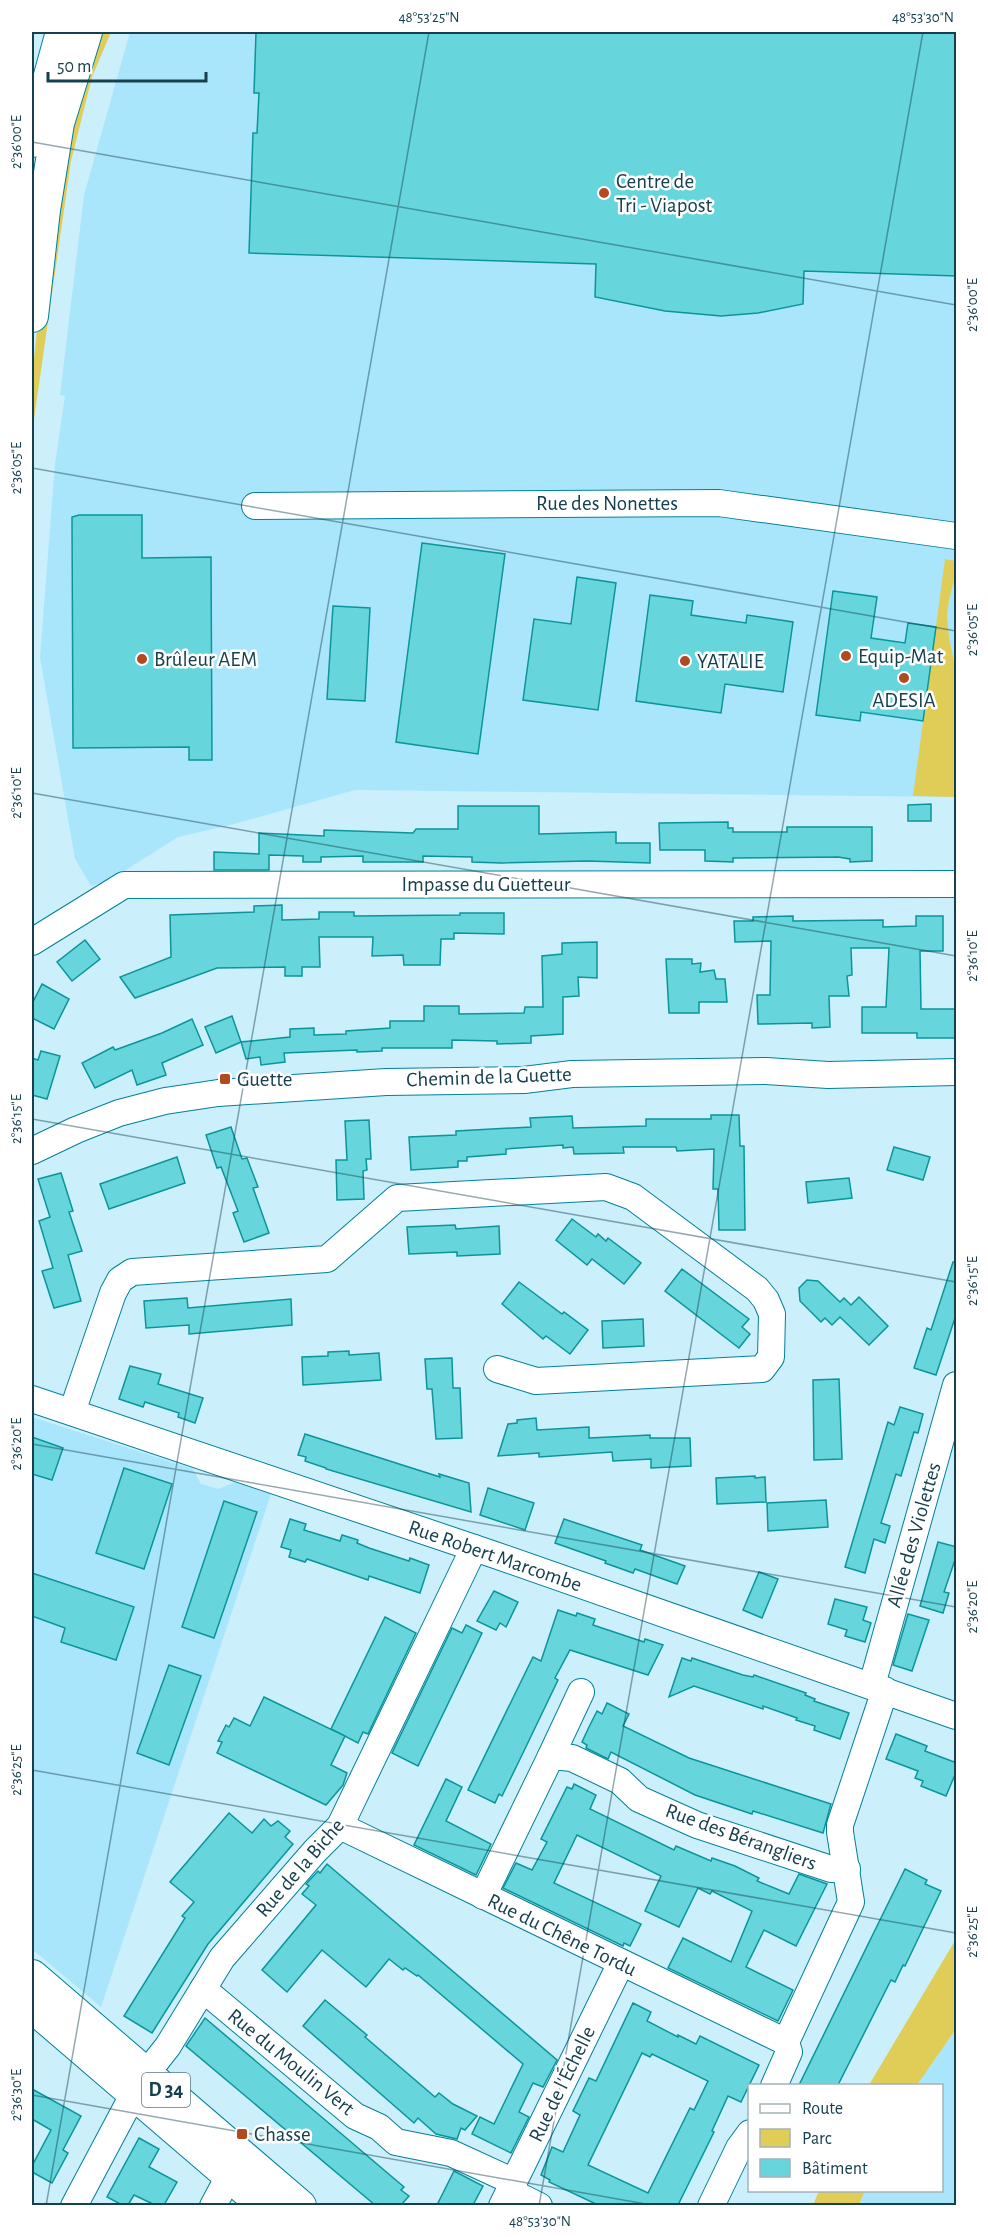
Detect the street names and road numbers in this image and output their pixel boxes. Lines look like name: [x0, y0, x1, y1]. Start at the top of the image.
street label: Rue des Nonettes: [536, 493, 678, 514]
street label: Impasse du Guetteur: [402, 874, 571, 895]
street label: Chemin de la Guette: [406, 1064, 572, 1090]
street label: Allée des Violettes: [883, 1460, 945, 1610]
street label: Rue Robert Marcombe: [406, 1516, 584, 1596]
street label: Rue des Bérangliers: [663, 1800, 819, 1874]
street label: Rue de la Biche: [252, 1815, 348, 1921]
street label: Rue du Chêne Tordu: [484, 1890, 640, 1980]
street label: Rue du Moulin Vert: [224, 2005, 358, 2119]
street label: Rue de l'Échelle: [523, 2022, 599, 2145]
road number: D 34: [142, 2073, 190, 2107]

